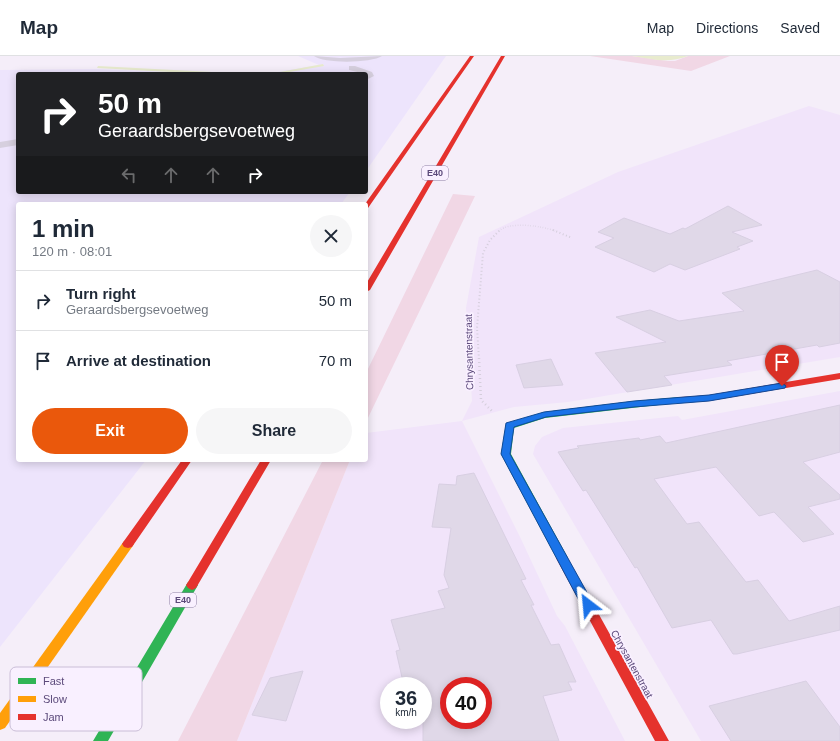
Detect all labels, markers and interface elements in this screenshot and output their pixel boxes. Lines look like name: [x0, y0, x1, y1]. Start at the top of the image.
text: Map: [20, 17, 58, 38]
text: Map: [647, 20, 674, 36]
text: Directions: [696, 20, 758, 36]
text: Saved: [780, 20, 820, 36]
icon: right: [32, 88, 84, 140]
text: 50 m: [98, 88, 162, 119]
text: Geraardsbergsevoetweg: [98, 121, 295, 141]
icon: left: [118, 164, 140, 186]
icon: ahead: [160, 164, 182, 186]
icon: ahead: [202, 164, 224, 186]
icon: right: [244, 164, 266, 186]
road number: E40: [422, 166, 448, 180]
text: 1 min: [32, 215, 95, 242]
button: close: [310, 215, 352, 257]
text: 120 m · 08:01: [32, 244, 112, 259]
text: Turn right: [66, 285, 136, 302]
icon: right: [32, 290, 54, 312]
text: 50 m: [319, 292, 352, 309]
text: Geraardsbergsevoetweg: [66, 302, 208, 317]
street label: Chrysantenstraat: [463, 314, 475, 390]
pin: [765, 345, 799, 386]
icon: arrive: [32, 350, 54, 372]
icon: arrive: [771, 351, 793, 373]
text: Arrive at destination: [66, 352, 211, 369]
text: 70 m: [319, 352, 352, 369]
button: Exit: [32, 408, 188, 454]
button: Share: [196, 408, 352, 454]
position arrow: [567, 584, 609, 626]
road number: E40: [170, 593, 196, 607]
street label: Chrysantenstraat: [609, 628, 655, 700]
legend: [10, 667, 142, 731]
text: Fast: [43, 675, 64, 687]
speed limit sign: 40: [440, 677, 492, 729]
text: 36: [395, 687, 417, 709]
text: Slow: [43, 693, 67, 705]
text: km/h: [395, 707, 417, 718]
text: Jam: [43, 711, 64, 723]

